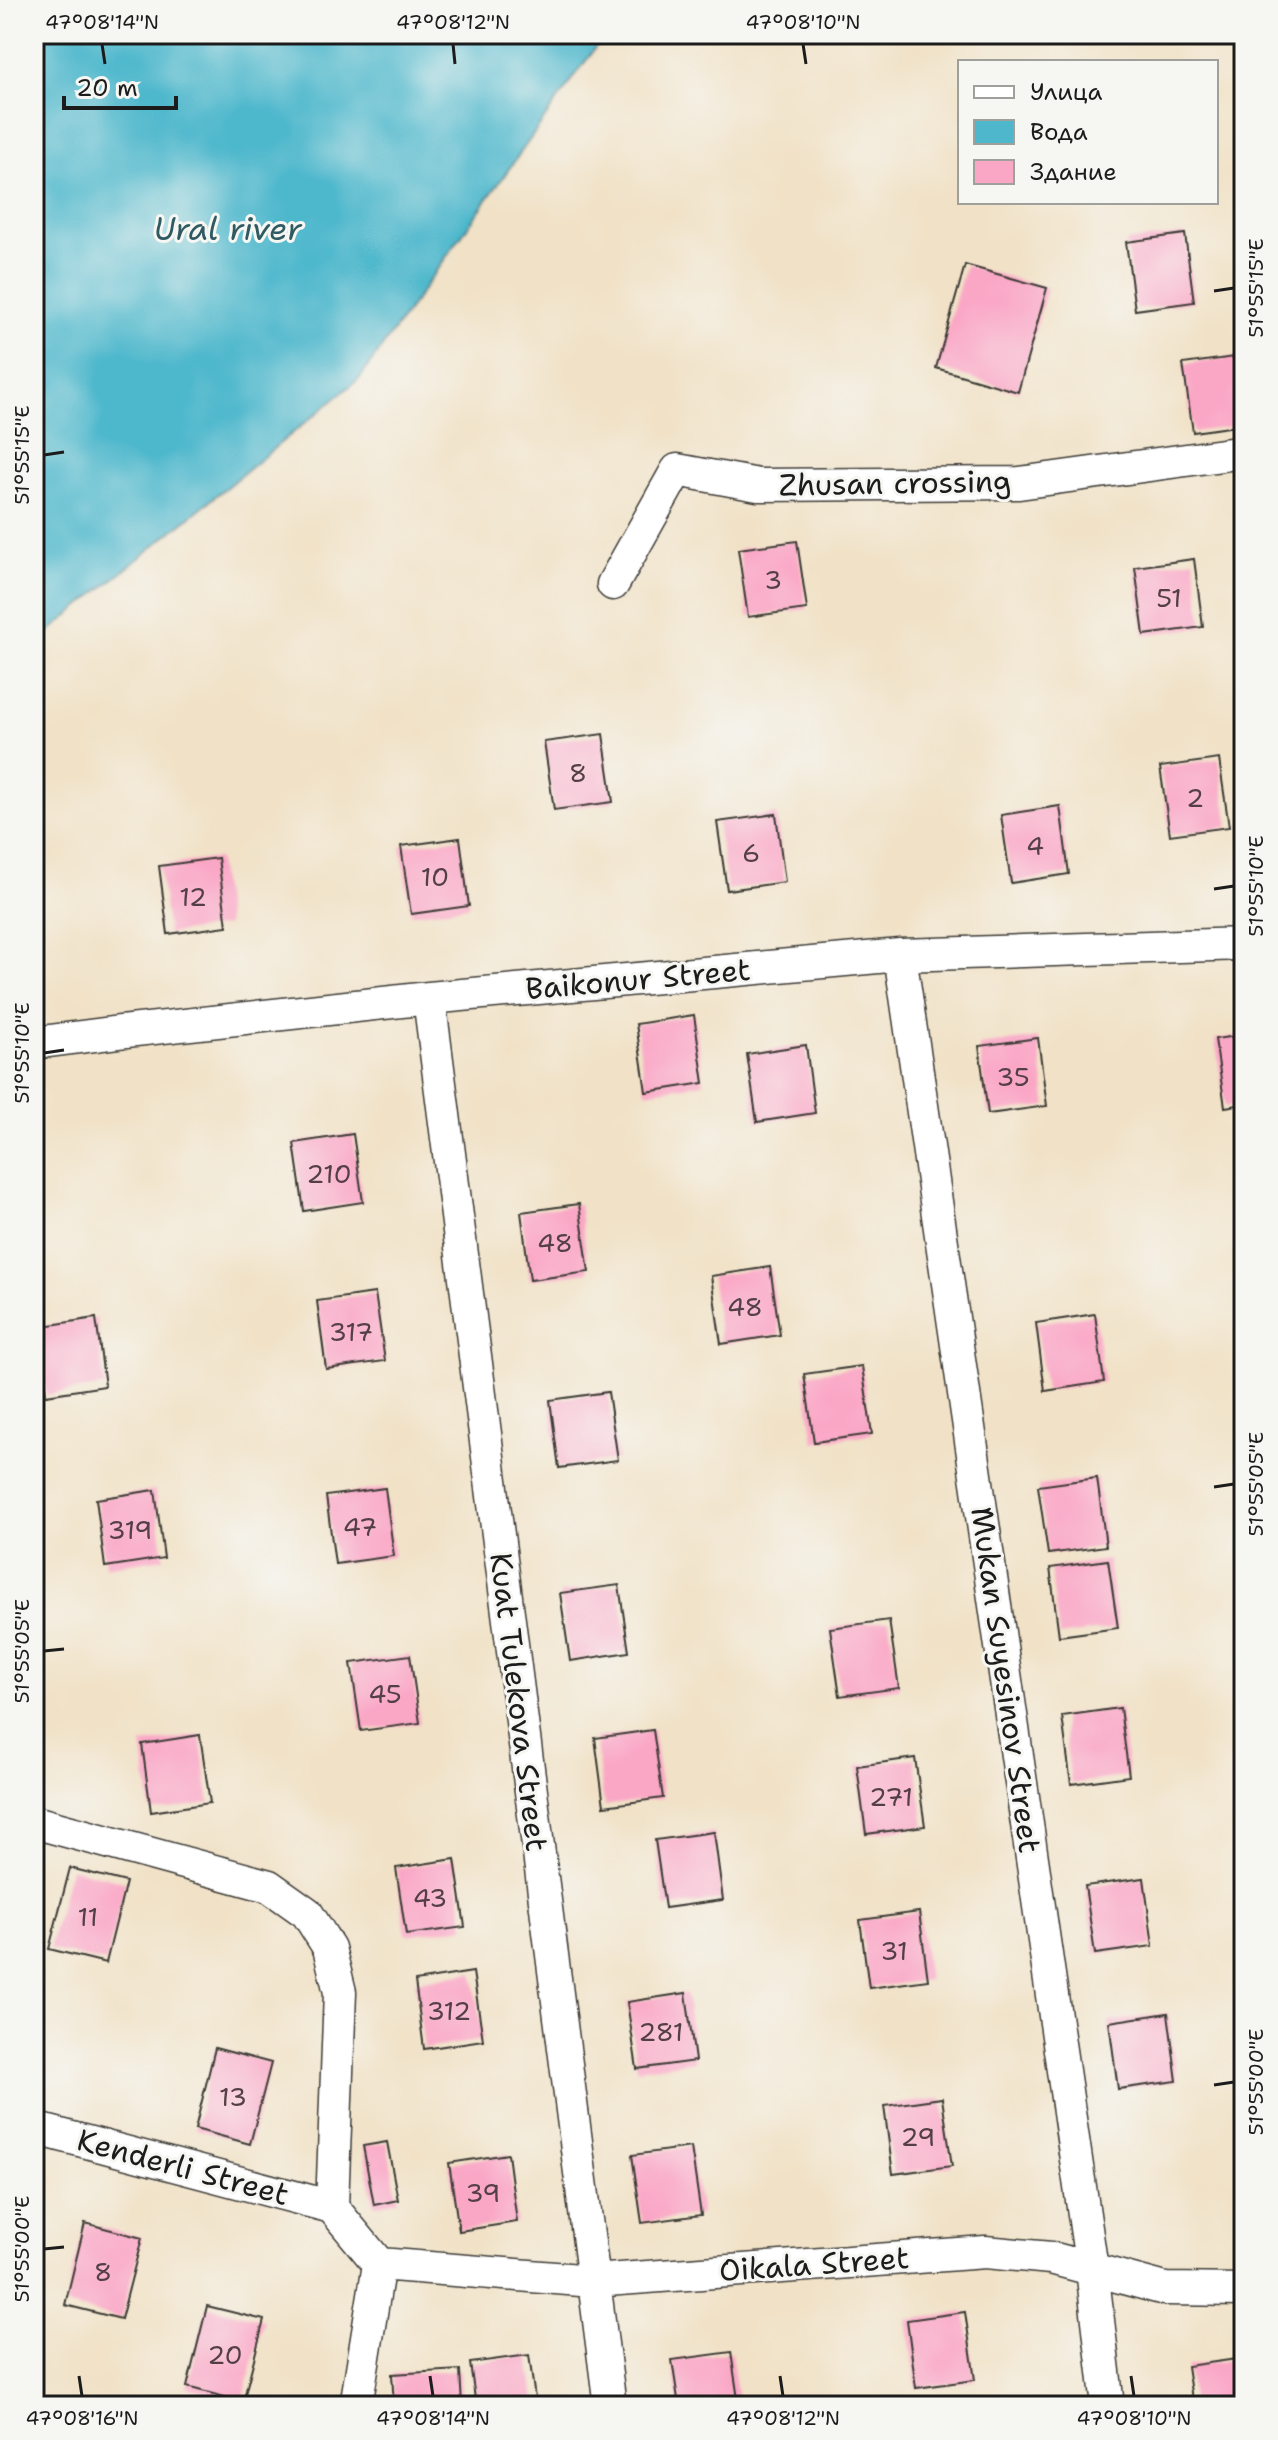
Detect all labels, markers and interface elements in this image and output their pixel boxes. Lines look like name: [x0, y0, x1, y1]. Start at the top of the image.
text: 47°08'14"N: [45, 9, 159, 35]
text: 47°08'12"N: [396, 9, 510, 35]
text: 47°08'10"N: [746, 9, 860, 35]
scale bar: [64, 60, 176, 110]
legend: [958, 60, 1218, 204]
text: 20 m: [76, 72, 138, 104]
text: Улица: [1030, 76, 1103, 108]
text: Вода: [1030, 116, 1088, 148]
text: Здание: [1030, 156, 1117, 188]
water label: Ural river: [154, 207, 303, 250]
text: 51°55'15"E: [1243, 238, 1269, 338]
text: 51°55'15"E: [9, 405, 35, 505]
street label: Zhusan crossing: [778, 460, 1012, 506]
house number: 3: [764, 562, 782, 597]
house number: 51: [1156, 580, 1182, 615]
house number: 8: [569, 755, 587, 790]
house number: 2: [1186, 780, 1204, 815]
house number: 4: [1026, 828, 1044, 863]
house number: 6: [742, 835, 760, 870]
text: 51°55'10"E: [1243, 835, 1269, 937]
house number: 10: [421, 859, 449, 894]
house number: 12: [179, 879, 207, 914]
street label: Baikonur Street: [524, 949, 752, 1009]
text: 51°55'10"E: [9, 1002, 35, 1104]
house number: 35: [996, 1059, 1030, 1094]
house number: 210: [306, 1156, 352, 1191]
house number: 48: [537, 1225, 573, 1260]
house number: 48: [727, 1289, 763, 1324]
house number: 317: [329, 1314, 373, 1349]
text: 51°55'05"E: [1243, 1432, 1269, 1536]
street label: Mukan Suyesinov Street: [961, 1504, 1051, 1856]
house number: 47: [343, 1509, 377, 1544]
house number: 319: [108, 1512, 152, 1547]
street label: Kuat Tulekova Street: [480, 1550, 558, 1854]
text: 51°55'05"E: [9, 1599, 35, 1703]
house number: 45: [368, 1676, 402, 1711]
house number: 271: [869, 1779, 913, 1814]
house number: 43: [413, 1880, 447, 1915]
house number: 11: [78, 1899, 98, 1934]
house number: 31: [880, 1933, 908, 1968]
house number: 312: [427, 1993, 471, 2028]
house number: 281: [638, 2014, 684, 2049]
text: 51°55'00"E: [1243, 2029, 1269, 2135]
house number: 13: [219, 2079, 247, 2114]
street label: Kenderli Street: [73, 2119, 293, 2215]
house number: 29: [900, 2119, 936, 2154]
house number: 39: [466, 2175, 501, 2210]
text: 51°55'00"E: [9, 2196, 35, 2302]
street label: Oikala Street: [718, 2237, 910, 2291]
house number: 8: [94, 2254, 112, 2289]
house number: 20: [207, 2337, 243, 2372]
text: 47°08'16"N: [25, 2405, 139, 2431]
text: 47°08'14"N: [376, 2405, 490, 2431]
text: 47°08'12"N: [726, 2405, 840, 2431]
text: 47°08'10"N: [1077, 2405, 1191, 2431]

